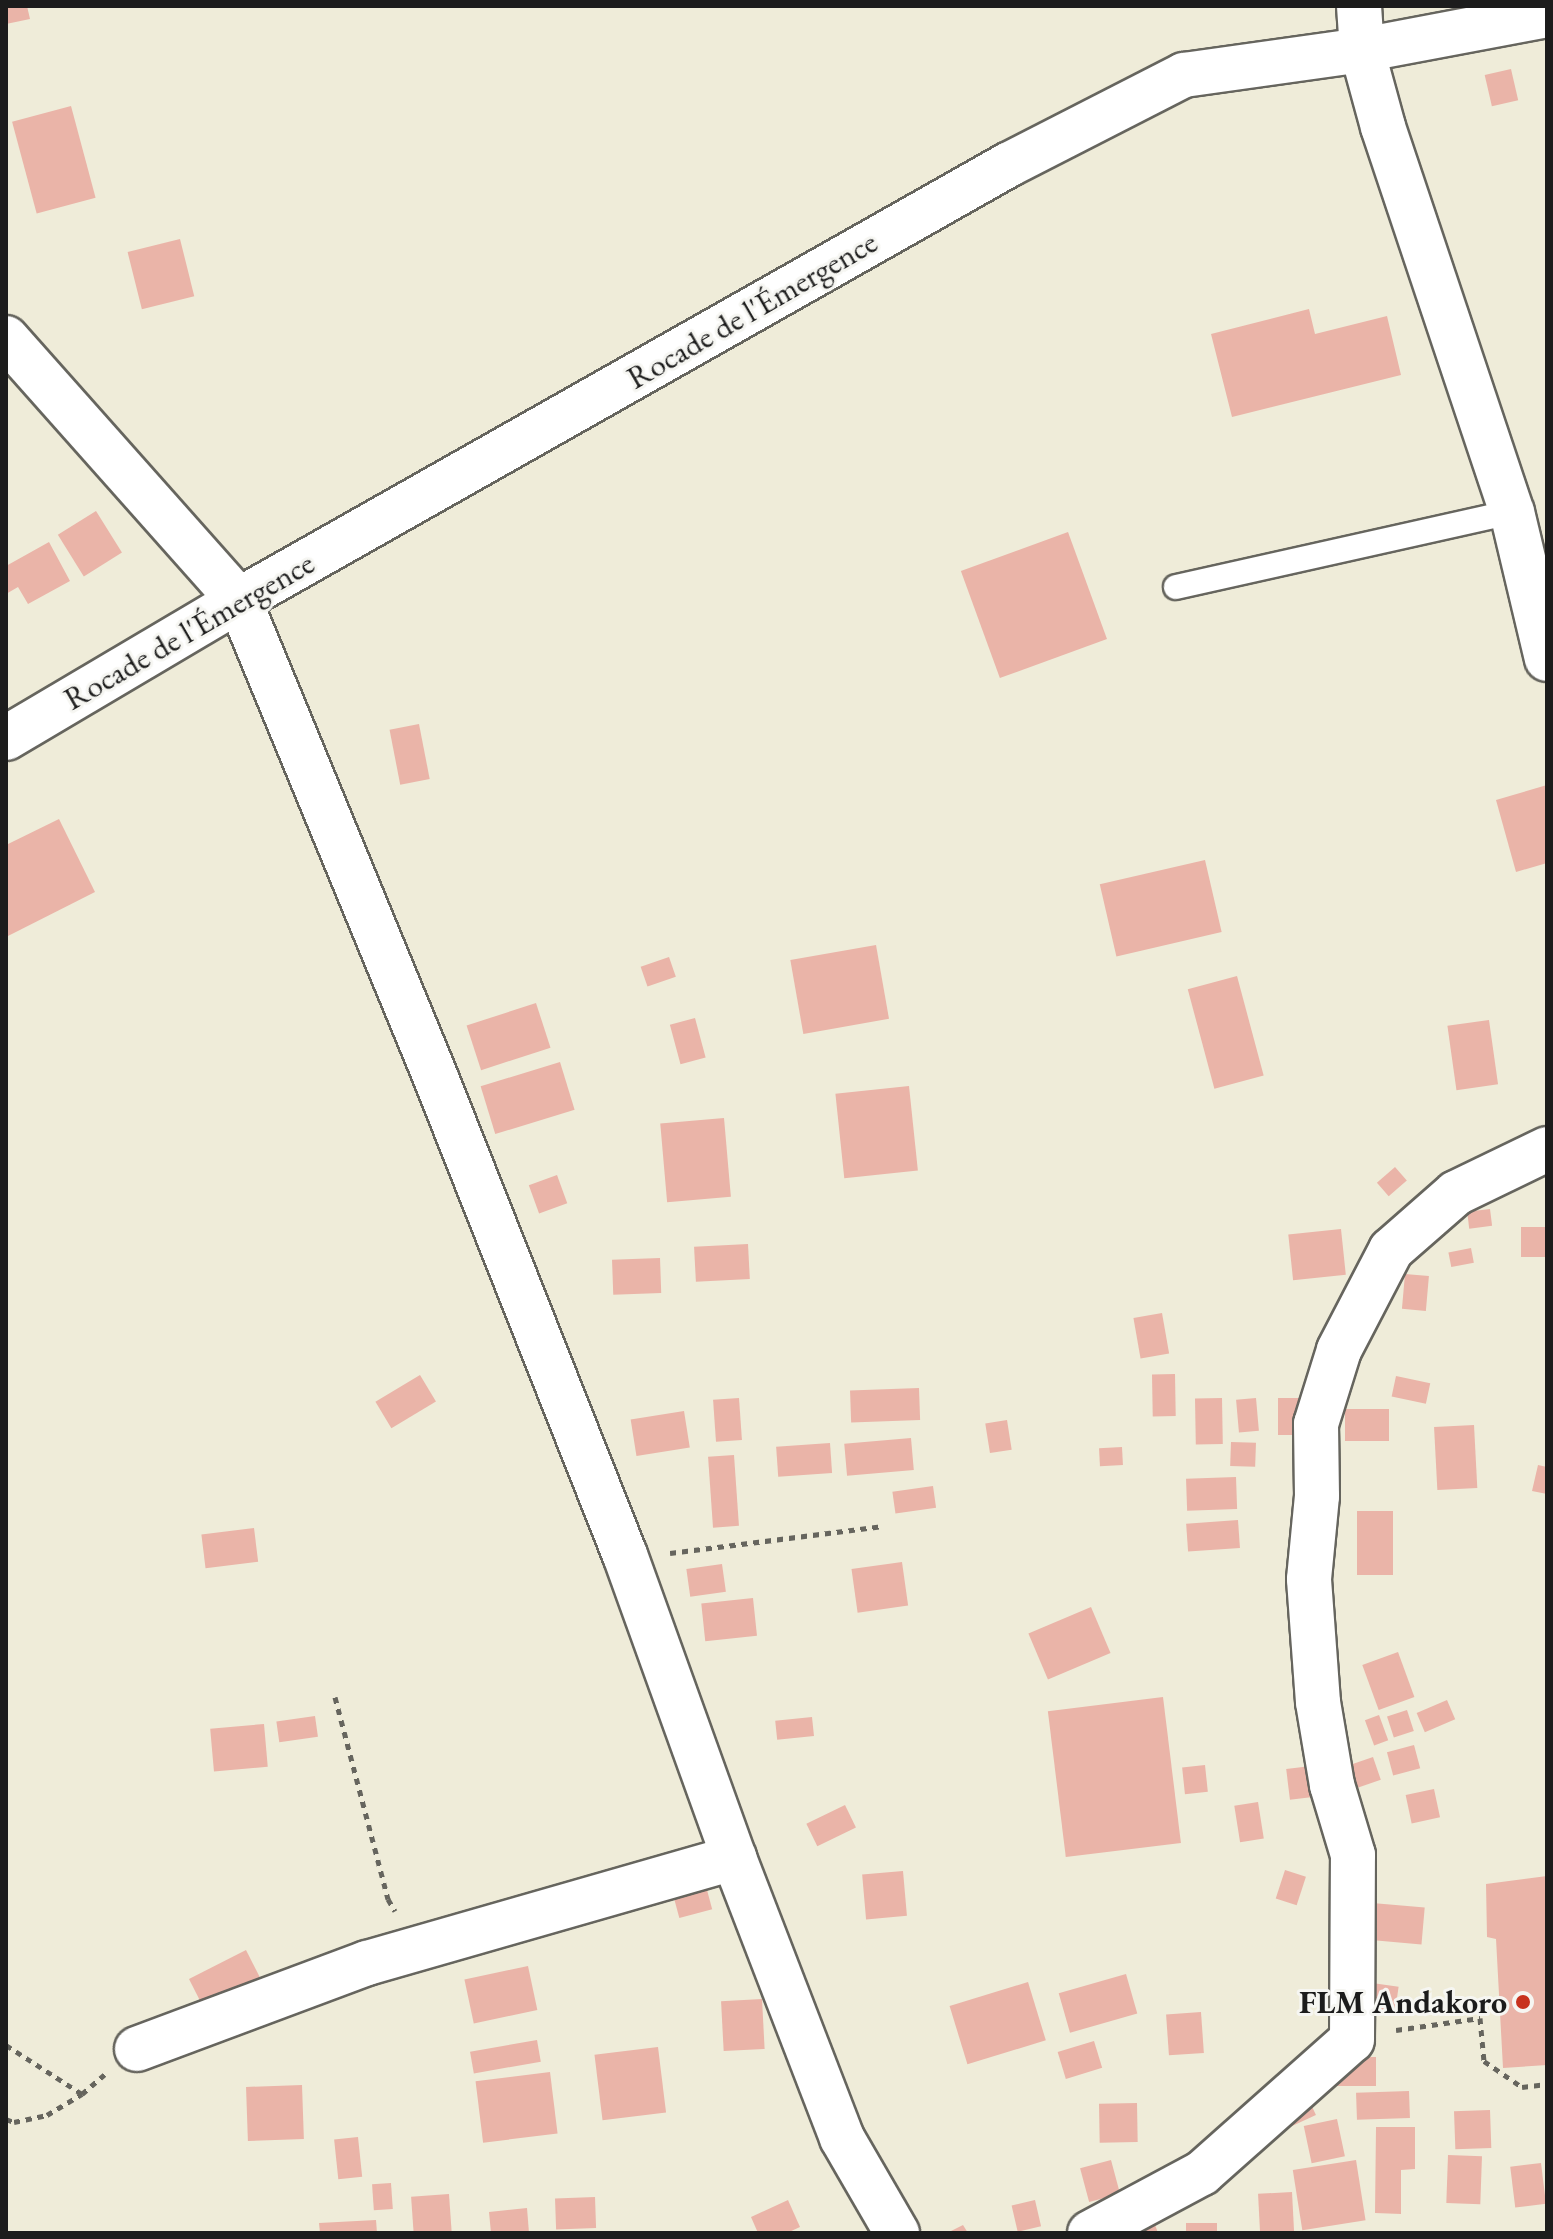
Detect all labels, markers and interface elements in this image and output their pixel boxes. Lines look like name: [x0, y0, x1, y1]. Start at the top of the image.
street label: Rocade de l'Émergence: [620, 223, 884, 397]
street label: Rocade de l'Émergence: [57, 544, 321, 718]
place label: FLM Andakoro: [1299, 1983, 1507, 2021]
marker: FLM Andakoro: [1514, 1993, 1532, 2011]

